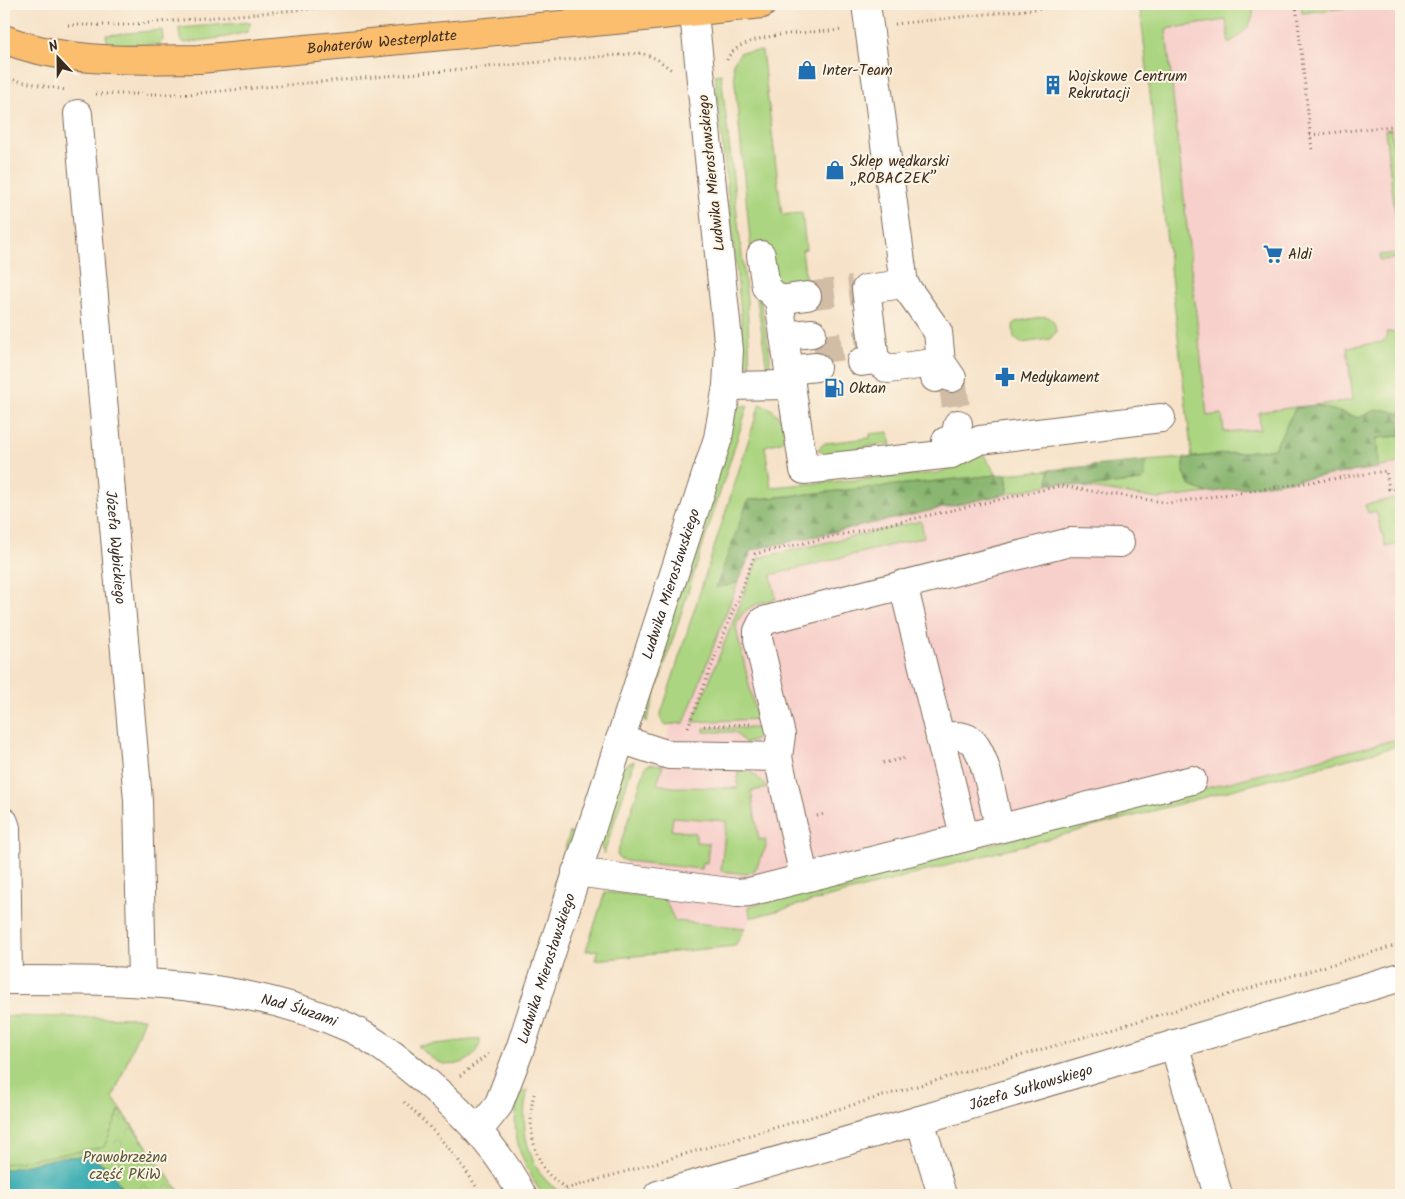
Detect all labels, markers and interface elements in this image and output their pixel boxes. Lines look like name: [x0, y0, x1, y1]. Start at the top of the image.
street label: Bohaterów Westerplatte: [306, 24, 458, 62]
north arrow: [32, 32, 82, 82]
text: N: [45, 35, 62, 59]
shop icon: Inter-Team: [796, 59, 818, 81]
place label: Inter-Team: [822, 59, 893, 83]
place label: Wojskowe Centrum Rekrutacji: [1068, 65, 1187, 106]
building icon: Wojskowe Centrum Rekrutacji: [1042, 74, 1064, 96]
street label: Ludwika Mierosławskiego: [692, 93, 732, 252]
place label: Sklep wędkarski „ROBACZEK”: [850, 150, 950, 191]
shop icon: Sklep wędkarski „ROBACZEK”: [824, 159, 846, 181]
supermarket icon: Aldi: [1262, 243, 1284, 265]
place label: Aldi: [1288, 243, 1313, 267]
pharmacy icon: Medykament: [994, 366, 1016, 388]
place label: Medykament: [1020, 366, 1100, 390]
fuel station icon: Oktan: [823, 377, 845, 399]
place label: Oktan: [849, 377, 886, 401]
street label: Józefa Wybickiego: [98, 490, 132, 606]
street label: Ludwika Mierosławskiego: [636, 505, 707, 663]
street label: Ludwika Mierosławskiego: [511, 890, 583, 1047]
street label: Nad Śluzami: [258, 988, 342, 1035]
street label: Józefa Sułkowskiego: [966, 1058, 1096, 1118]
park label: Prawobrzeżna część PKiW: [83, 1146, 167, 1187]

